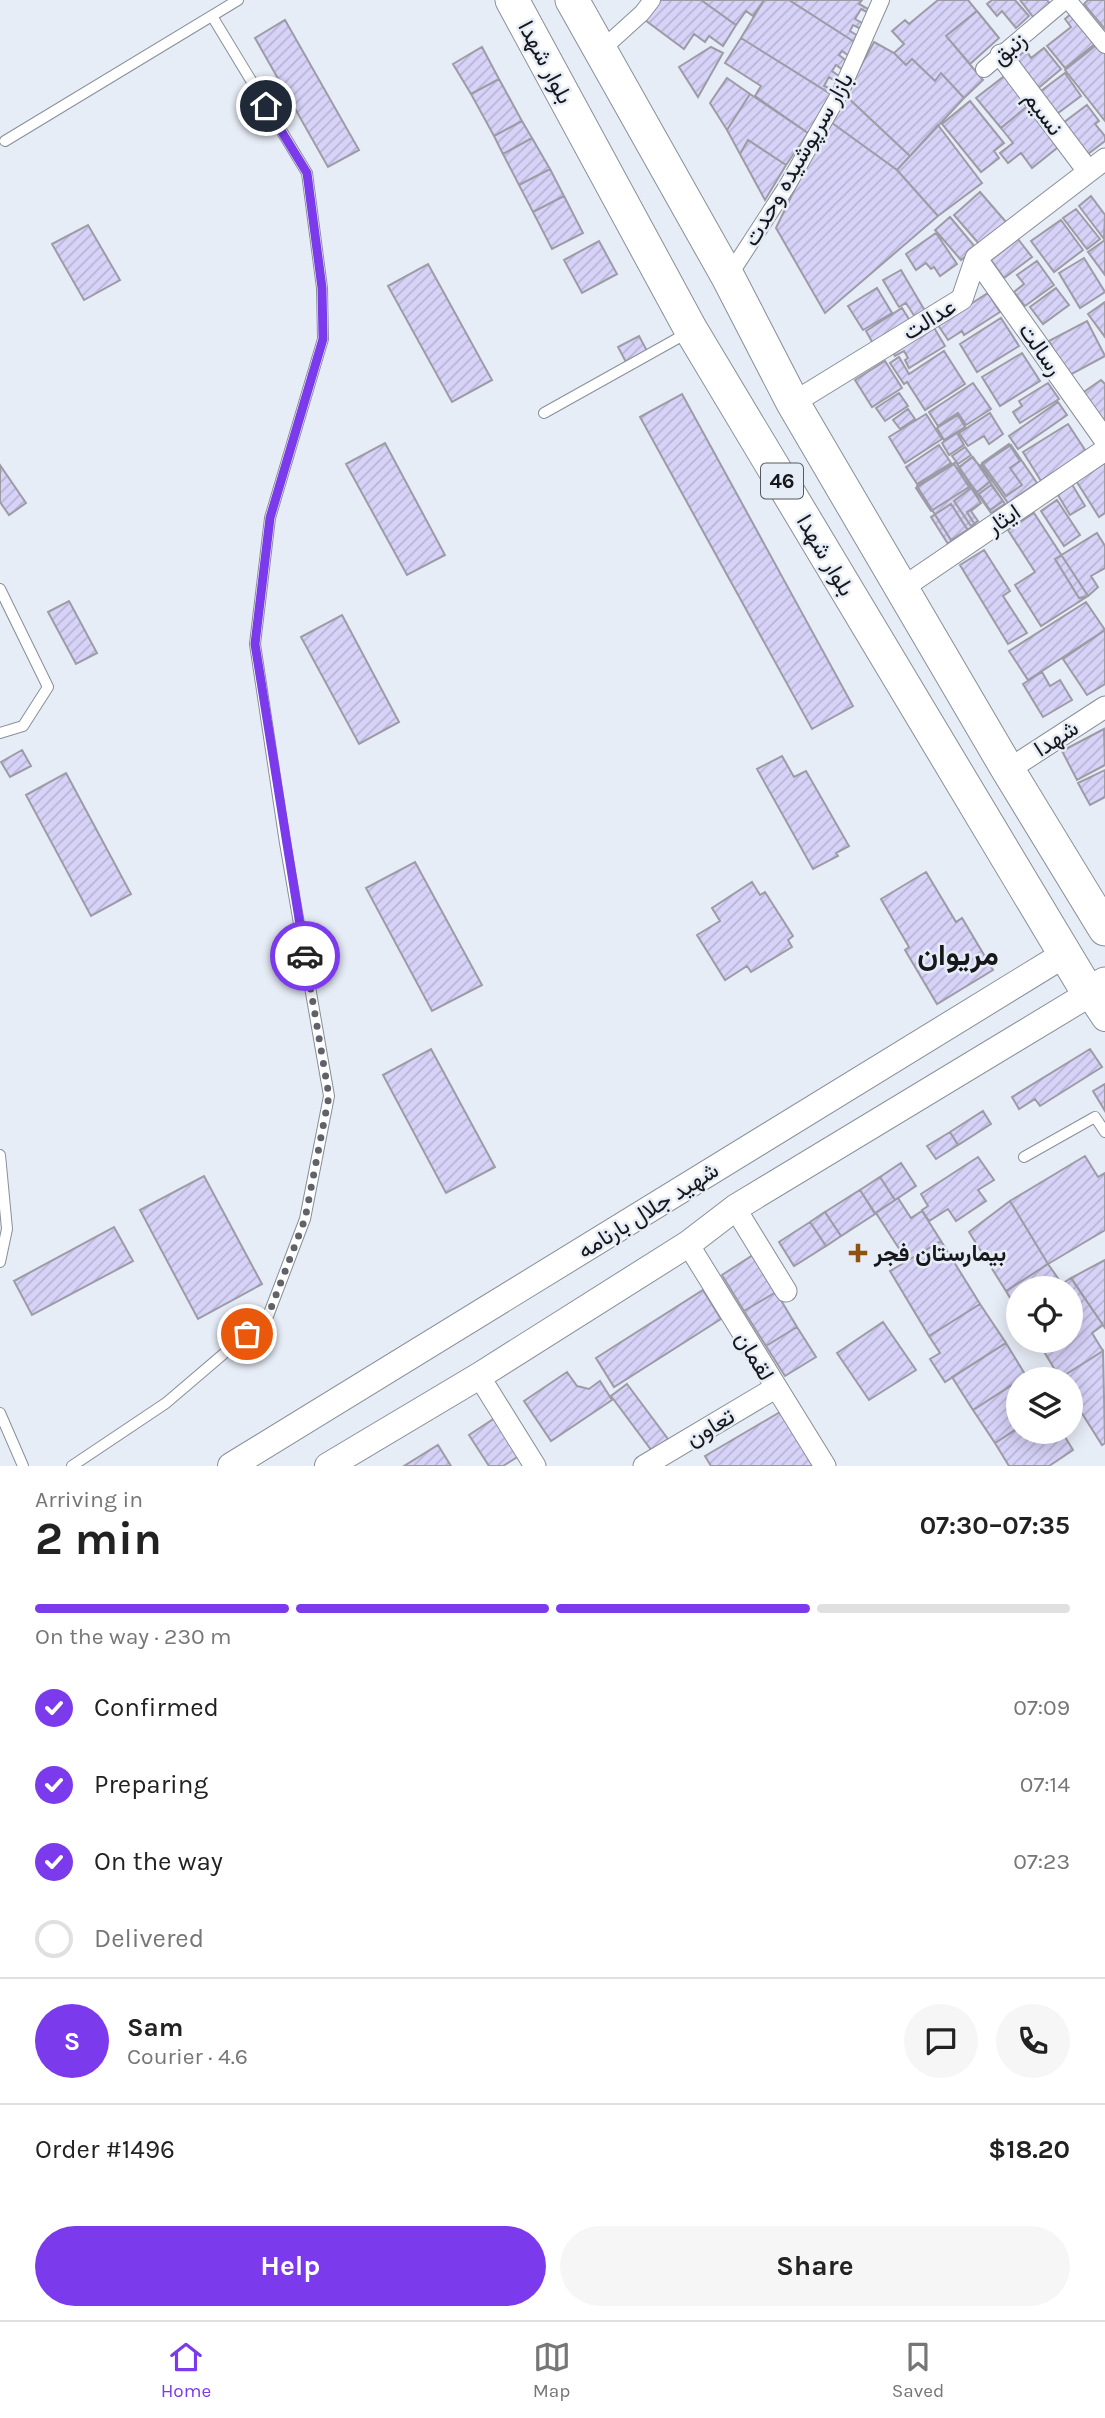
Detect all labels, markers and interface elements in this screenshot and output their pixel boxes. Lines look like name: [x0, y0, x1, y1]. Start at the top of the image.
street label: بلوار شهدا: [512, 16, 579, 109]
street label: زنبق: [986, 26, 1033, 71]
street label: بازار سرپوشیده وحدت: [738, 68, 861, 252]
pin: [236, 76, 296, 136]
street label: نسیم: [1017, 86, 1069, 142]
icon: home: [247, 87, 285, 125]
street label: عدالت: [898, 293, 961, 346]
street label: رسالت: [1012, 318, 1068, 381]
road number: 46: [761, 463, 803, 498]
street label: ایثار: [980, 498, 1026, 542]
street label: بلوار شهدا: [790, 510, 860, 601]
street label: شهدا: [1029, 714, 1084, 763]
courier: [270, 921, 340, 991]
icon: car: [286, 937, 324, 975]
district label: مریوان: [917, 937, 999, 973]
street label: شهید جلال بارنامه: [573, 1156, 724, 1265]
place label: بیمارستان فجر: [873, 1240, 1006, 1268]
marker: بیمارستان فجر: [848, 1243, 868, 1263]
map controls: [1006, 1276, 1083, 1444]
button: locate: [1006, 1276, 1083, 1353]
pin: [217, 1304, 277, 1364]
icon: bag: [228, 1315, 266, 1353]
street label: لقمان: [729, 1327, 780, 1386]
button: layers: [1006, 1367, 1083, 1444]
street label: تعاون: [681, 1402, 740, 1452]
text: Arriving in: [35, 1486, 143, 1513]
text: 07:30–07:35: [920, 1510, 1070, 1541]
text: 2 min: [35, 1512, 162, 1566]
text: On the way · 230 m: [35, 1623, 232, 1650]
icon: check: [35, 1689, 73, 1727]
text: Confirmed: [94, 1692, 219, 1723]
text: 07:09: [1013, 1694, 1070, 1721]
icon: check: [35, 1766, 73, 1804]
text: Preparing: [94, 1769, 208, 1800]
text: 07:14: [1020, 1771, 1070, 1798]
icon: check: [35, 1843, 73, 1881]
text: On the way: [94, 1846, 223, 1877]
text: 07:23: [1013, 1848, 1070, 1875]
text: Delivered: [94, 1923, 204, 1954]
button: chat: [904, 2004, 978, 2078]
button: phone: [996, 2004, 1070, 2078]
text: Sam: [127, 2012, 183, 2043]
text: S: [64, 2026, 80, 2057]
text: Courier · 4.6: [127, 2043, 248, 2070]
text: Order #1496: [35, 2134, 175, 2165]
text: $18.20: [988, 2134, 1070, 2165]
button: Help: [35, 2226, 546, 2306]
button: Share: [560, 2226, 1070, 2306]
tab: Home: [161, 2338, 211, 2402]
tab: Map: [533, 2338, 571, 2402]
tab: Saved: [892, 2338, 944, 2402]

